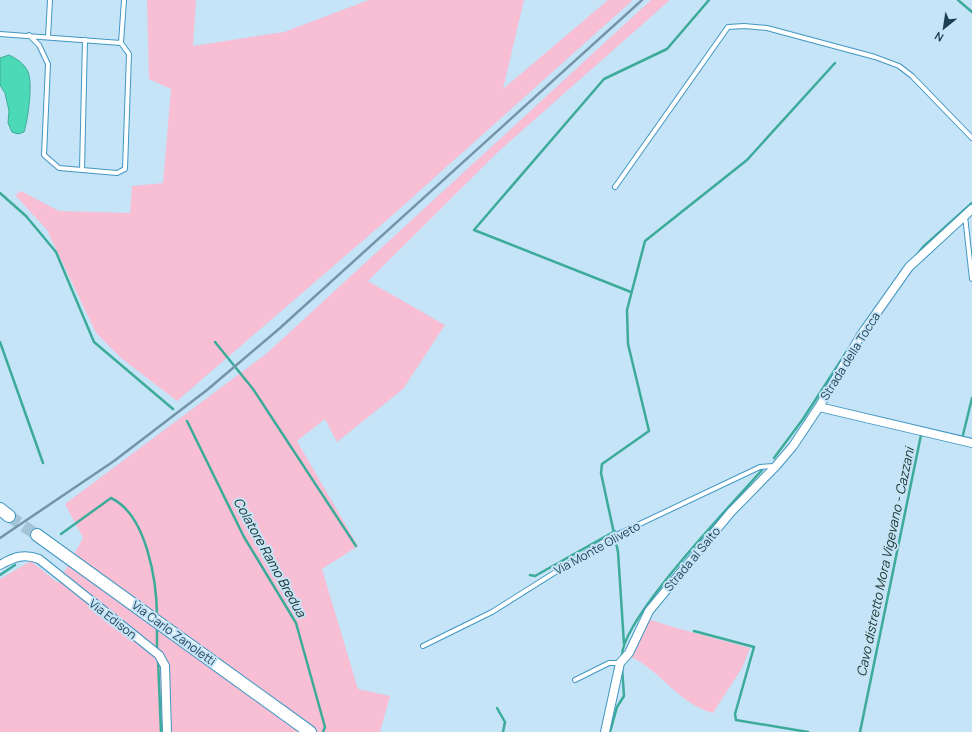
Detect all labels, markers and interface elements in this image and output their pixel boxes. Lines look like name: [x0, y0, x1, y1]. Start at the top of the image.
north arrow: [924, 8, 964, 48]
text: N: [931, 29, 946, 46]
street label: Strada della Tocca: [816, 309, 884, 403]
water label: Cavo distretto Mora Vigevano - Cazzani: [852, 444, 918, 678]
water label: Colatore Ramo Bredua: [230, 494, 311, 621]
street label: Via Monte Oliveto: [551, 517, 643, 579]
street label: Strada al Salto: [660, 523, 724, 595]
street label: Via Edison: [86, 595, 140, 643]
street label: Via Carlo Zanoletti: [128, 597, 220, 669]

